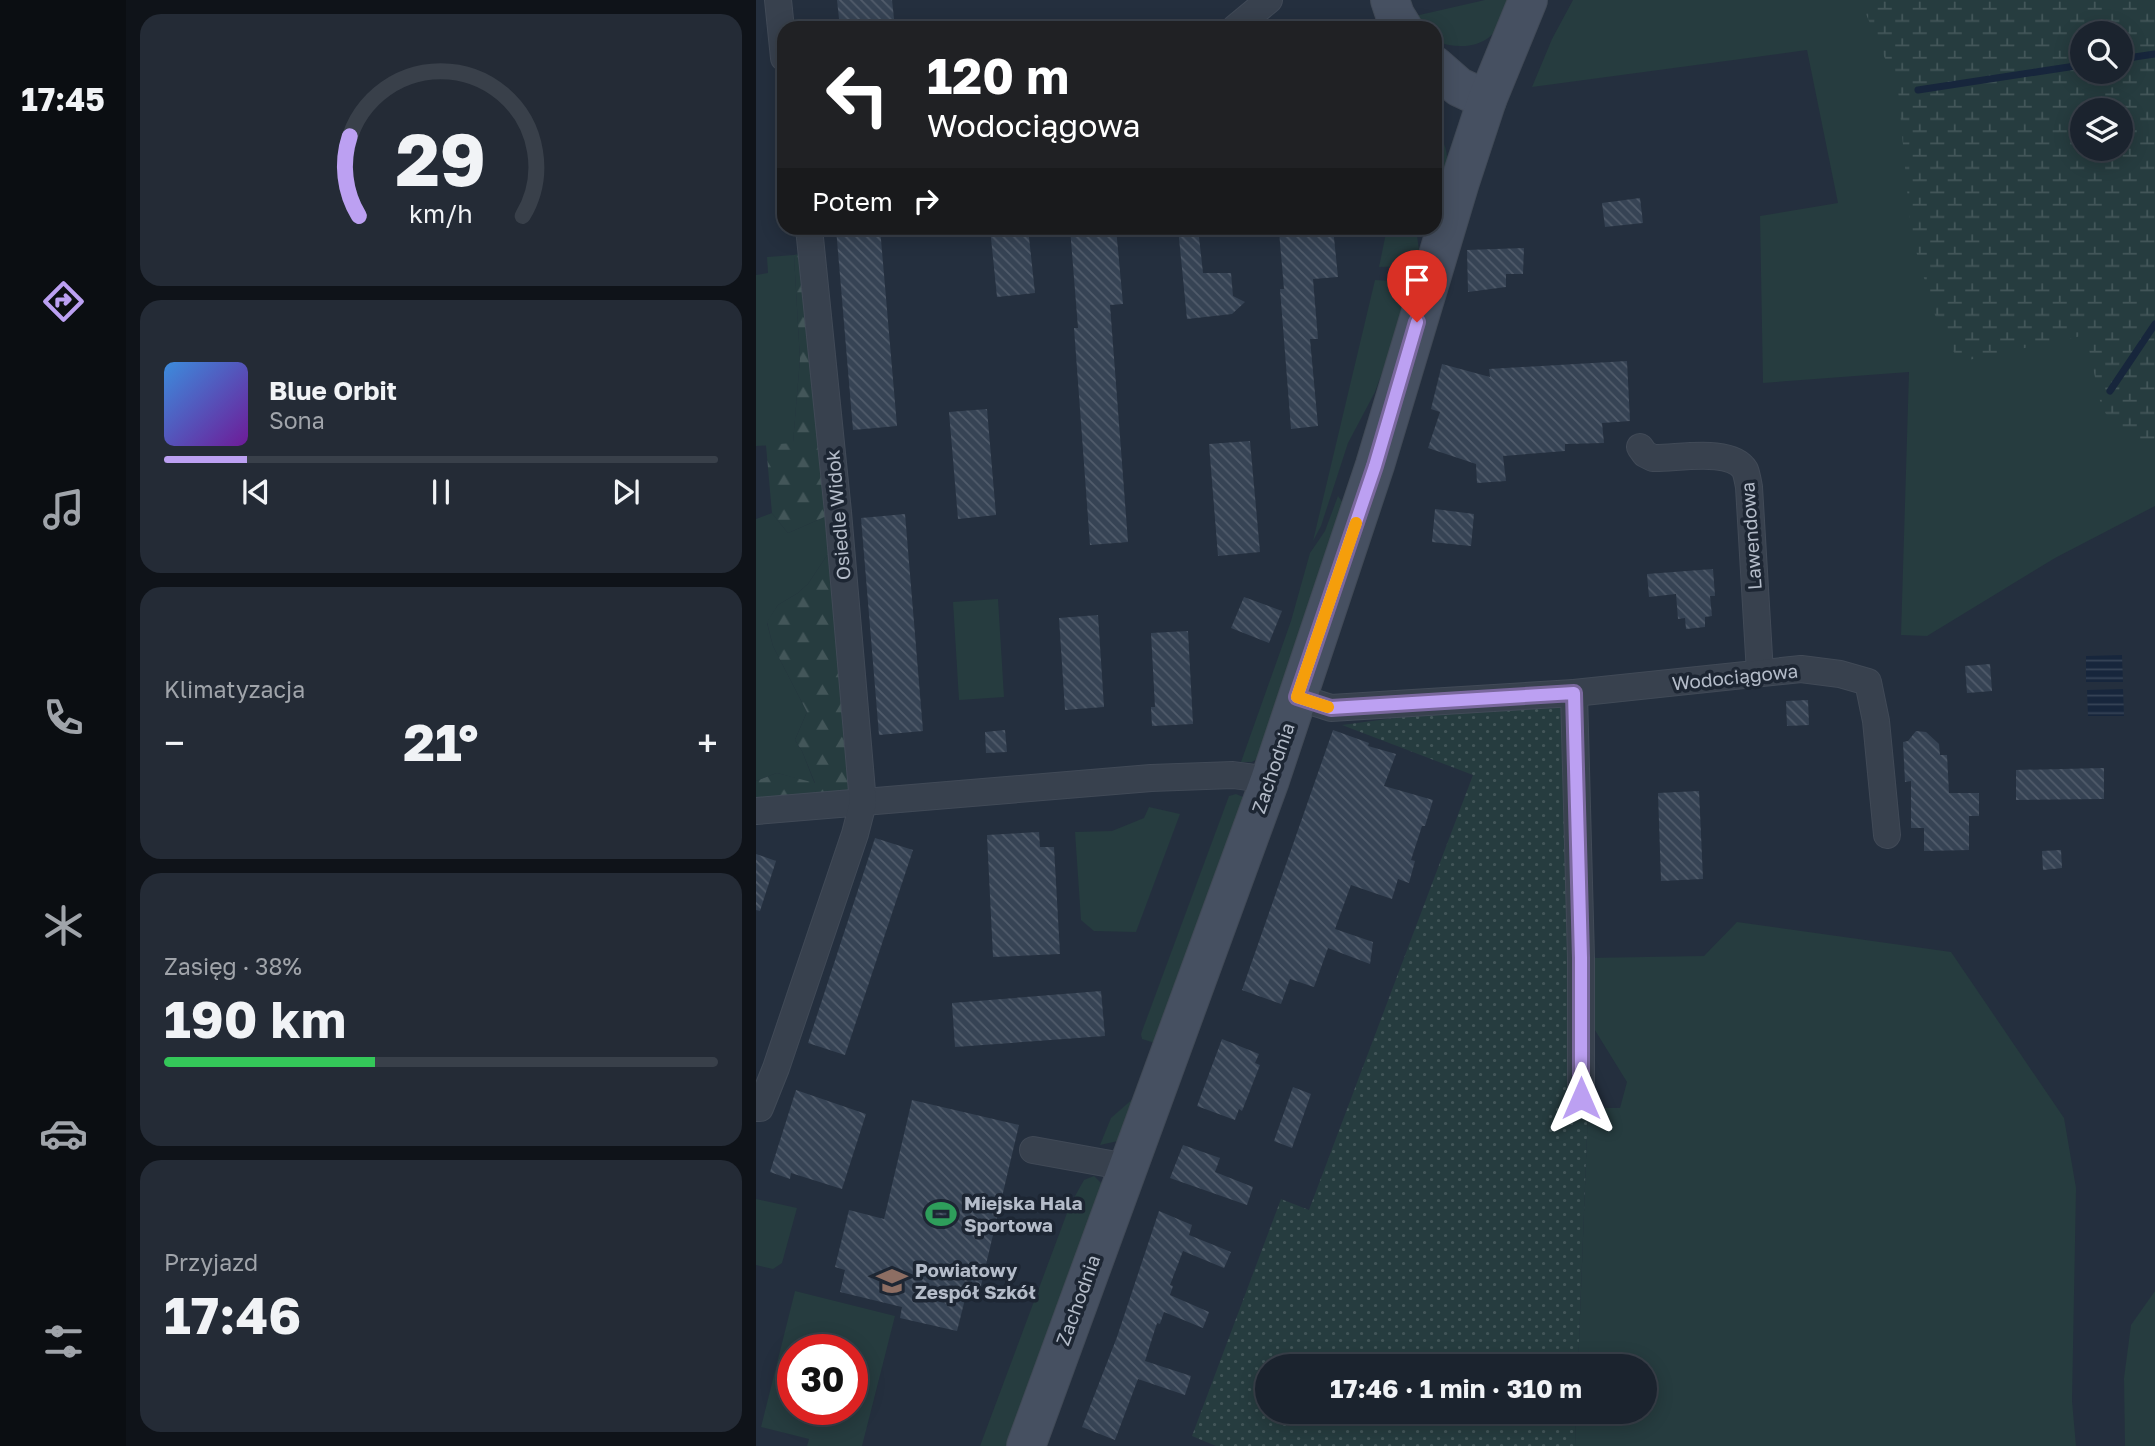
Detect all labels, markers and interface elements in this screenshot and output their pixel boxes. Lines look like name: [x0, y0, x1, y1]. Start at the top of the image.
map controls: [2070, 21, 2133, 161]
button: search: [2070, 21, 2133, 84]
text: 120 m: [927, 46, 1069, 105]
icon: left: [812, 49, 903, 140]
text: 17:45: [21, 80, 105, 118]
button: layers: [2070, 98, 2133, 161]
text: Wodociągowa: [927, 106, 1141, 144]
text: 29: [396, 116, 486, 203]
icon: right: [907, 182, 945, 220]
text: Potem: [812, 186, 893, 217]
text: km/h: [409, 198, 473, 229]
pin: [1387, 250, 1447, 322]
icon: arrive: [1398, 261, 1436, 299]
icon: directions: [39, 277, 88, 326]
text: Blue Orbit: [269, 375, 397, 406]
text: Sona: [269, 406, 325, 434]
street label: Osiedle Widok: [820, 449, 855, 581]
icon: previous: [237, 473, 275, 511]
icon: pause: [422, 473, 460, 511]
icon: next: [607, 473, 645, 511]
street label: Lawendowa: [1735, 481, 1766, 591]
icon: music: [39, 485, 88, 534]
street label: Wodociągowa: [1671, 658, 1799, 695]
text: Klimatyzacja: [164, 675, 305, 703]
icon: phone: [39, 693, 88, 742]
text: 21°: [403, 710, 479, 772]
street label: Zachodnia: [1246, 719, 1299, 816]
text: −: [164, 720, 185, 765]
text: +: [697, 720, 718, 765]
icon: climate: [39, 901, 88, 950]
text: Zasięg · 38%: [164, 952, 302, 980]
text: 190 km: [164, 987, 346, 1049]
position arrow: [1544, 1061, 1618, 1135]
icon: car: [39, 1109, 88, 1158]
place label: Miejska Hala Sportowa: [964, 1191, 1083, 1236]
sports icon: Miejska Hala Sportowa: [924, 1197, 958, 1231]
text: Przyjazd: [164, 1248, 258, 1276]
street label: Zachodnia: [1051, 1251, 1105, 1348]
place label: Powiatowy Zespół Szkół: [915, 1258, 1036, 1303]
school or university icon: Powiatowy Zespół Szkół: [875, 1264, 909, 1298]
text: 17:46: [164, 1283, 301, 1345]
icon: filters: [39, 1317, 88, 1366]
speed limit sign: 30: [777, 1334, 868, 1425]
text: 17:46 · 1 min · 310 m: [1330, 1373, 1582, 1404]

